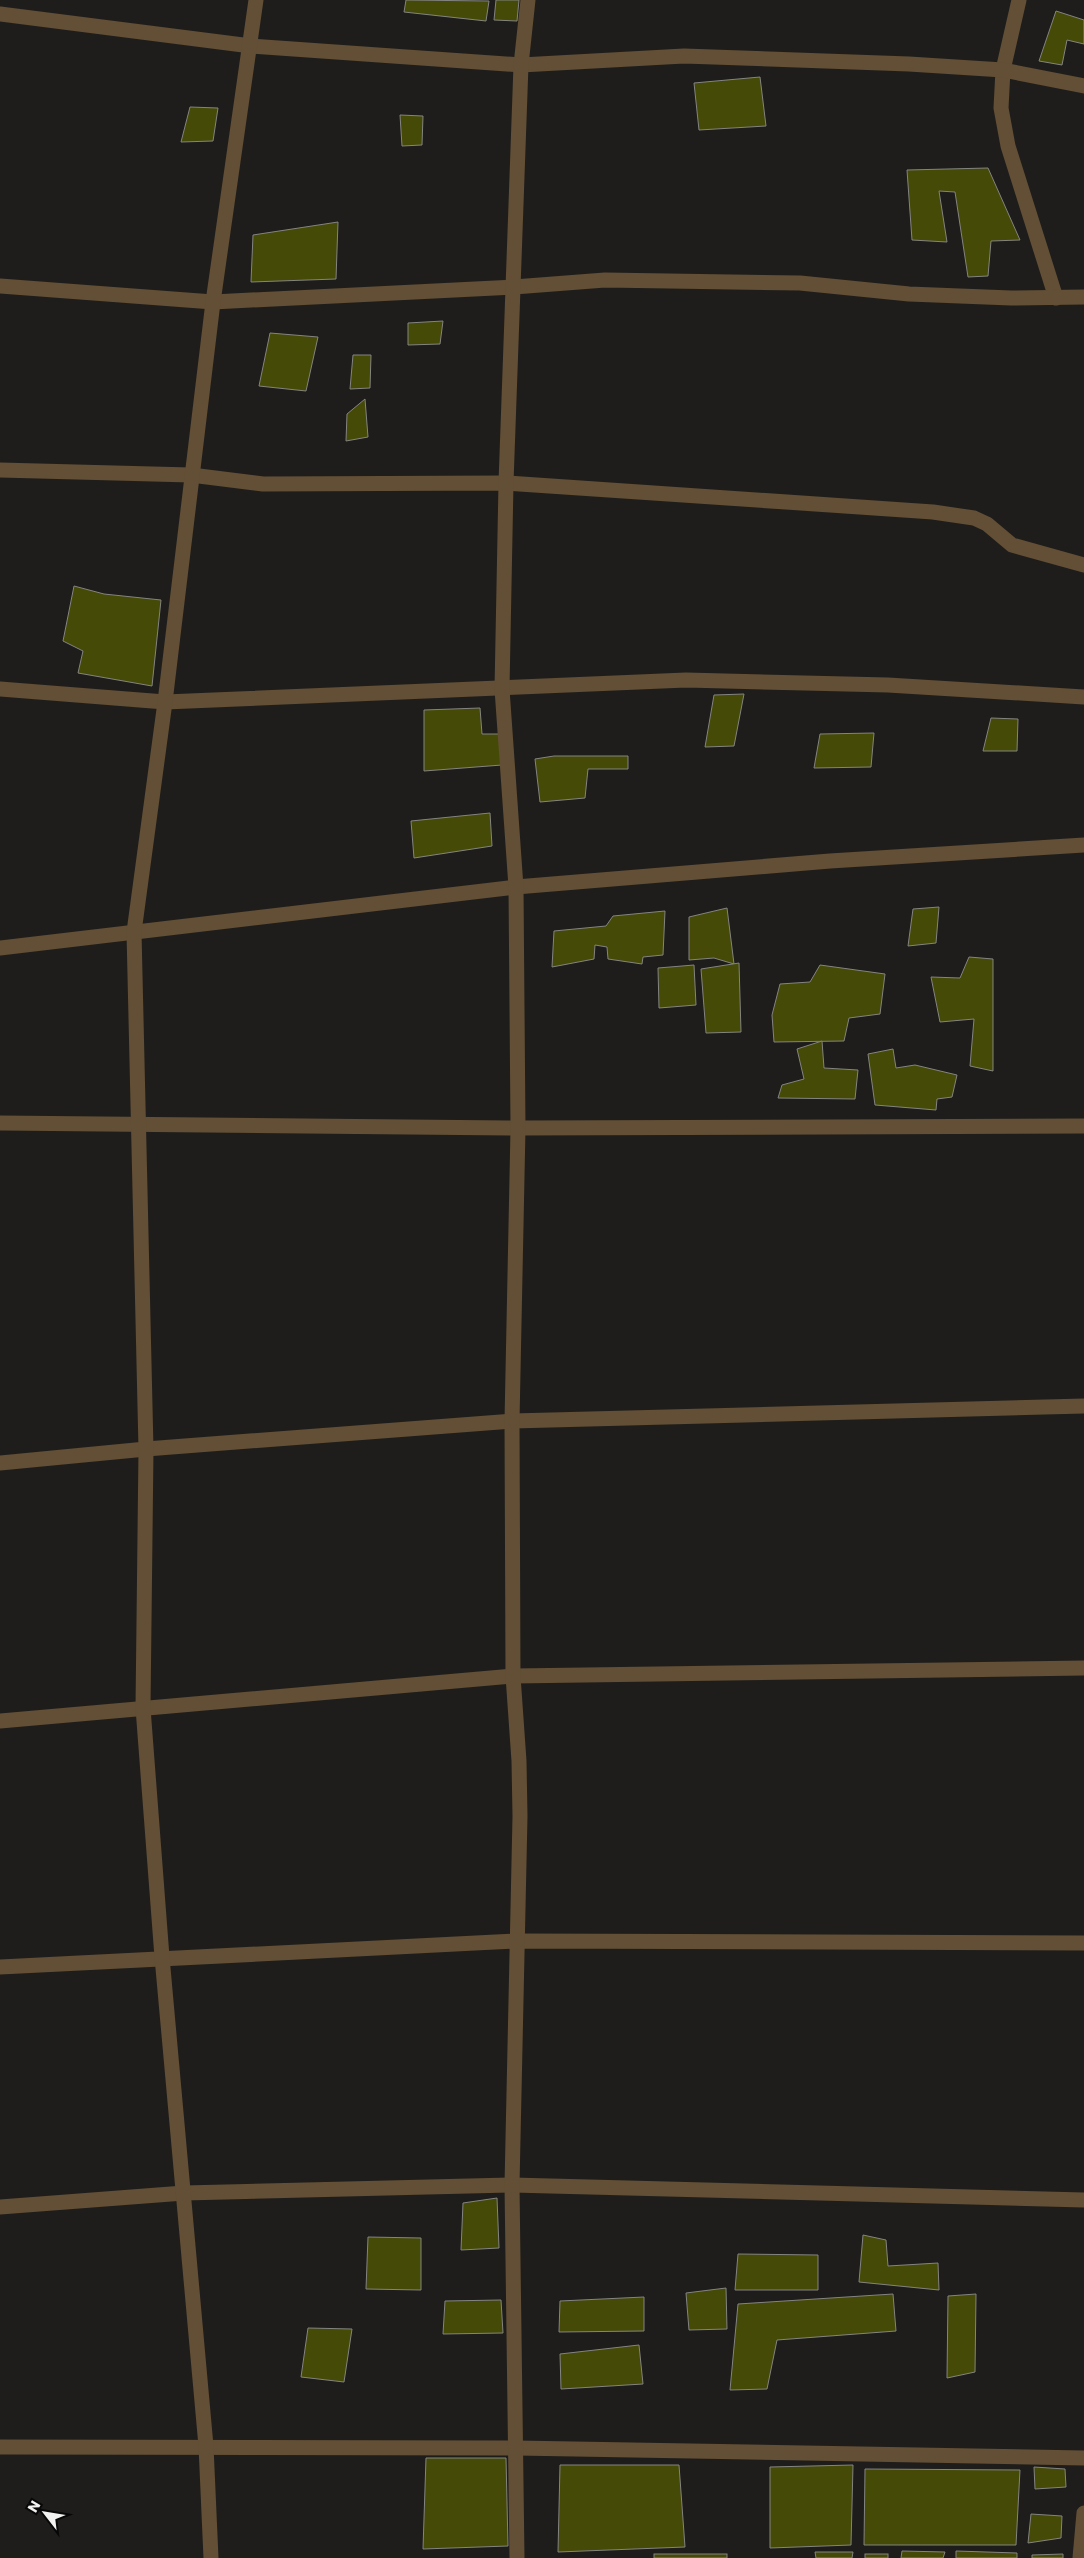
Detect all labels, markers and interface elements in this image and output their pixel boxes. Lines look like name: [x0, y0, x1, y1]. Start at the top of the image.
north arrow: [20, 2488, 70, 2538]
text: N: [23, 2497, 45, 2516]

